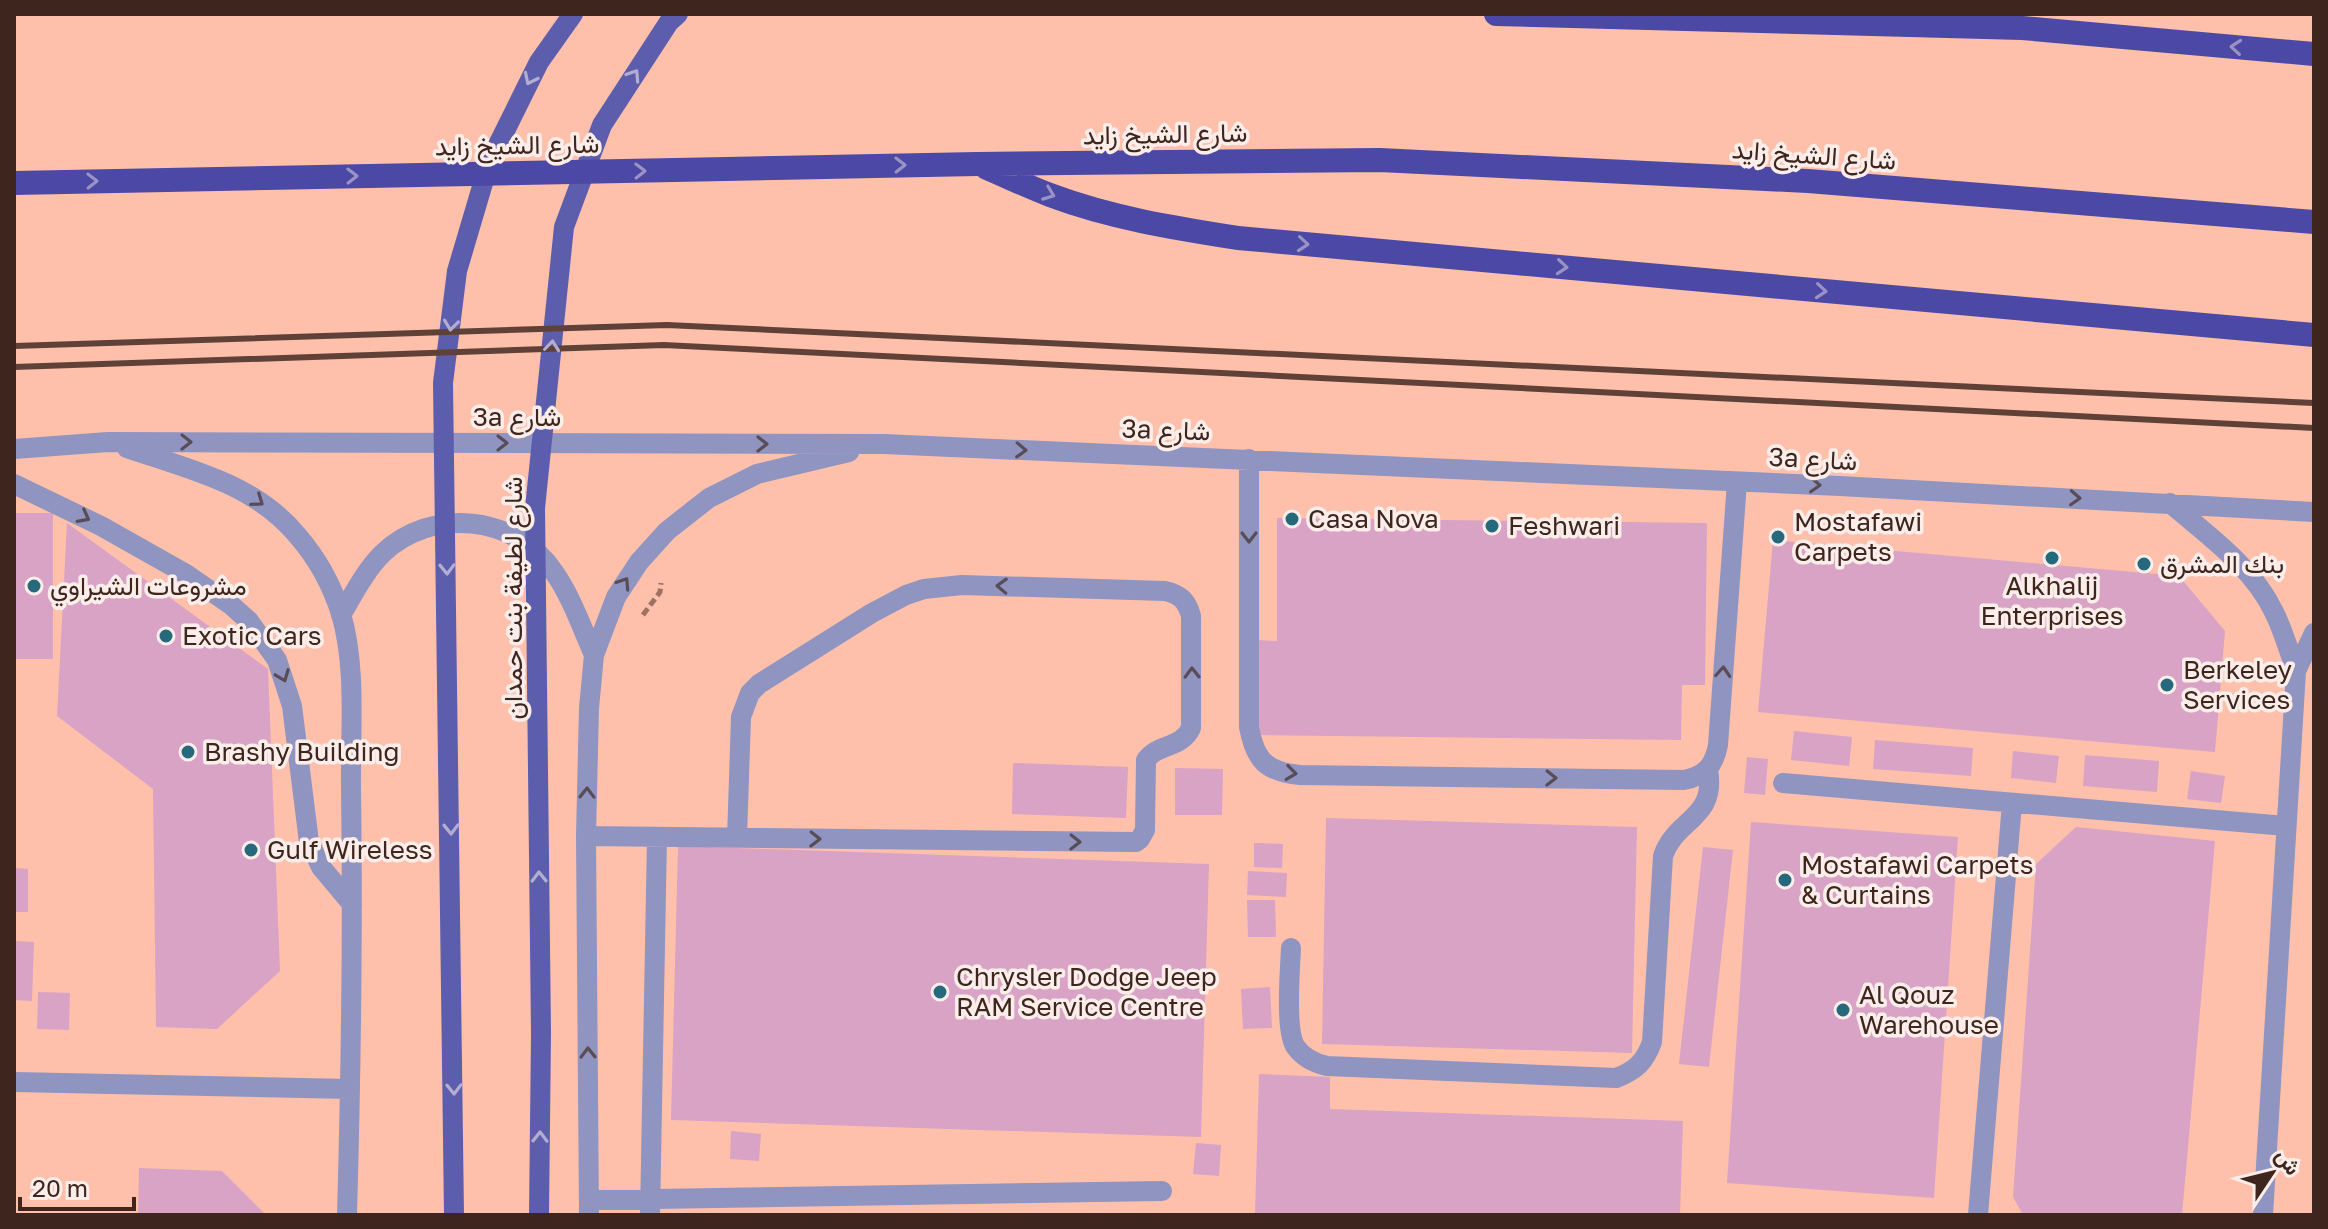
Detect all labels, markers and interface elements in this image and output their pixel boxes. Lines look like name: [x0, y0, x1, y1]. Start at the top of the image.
one-way arrow: [2229, 39, 2242, 56]
one-way arrow: [624, 70, 639, 84]
one-way arrow: [524, 71, 540, 85]
street label: شارع الشيخ زايد: [1082, 117, 1248, 153]
street label: شارع الشيخ زايد: [434, 128, 600, 164]
street label: شارع الشيخ زايد: [1731, 133, 1897, 179]
one-way arrow: [894, 157, 907, 174]
one-way arrow: [634, 162, 647, 179]
one-way arrow: [346, 167, 359, 185]
one-way arrow: [86, 173, 99, 190]
one-way arrow: [1041, 184, 1055, 201]
one-way arrow: [1297, 235, 1310, 252]
one-way arrow: [1556, 259, 1569, 276]
one-way arrow: [1815, 282, 1828, 299]
one-way arrow: [442, 318, 459, 331]
one-way arrow: [543, 340, 560, 353]
street label: 3a شارع: [473, 401, 561, 435]
street label: 3a شارع: [1121, 412, 1211, 450]
one-way arrow: [180, 433, 193, 451]
one-way arrow: [496, 434, 509, 452]
one-way arrow: [756, 435, 769, 453]
one-way arrow: [1015, 441, 1028, 458]
street label: 3a شارع: [1768, 441, 1858, 479]
street label: شارع لطيفة بنت حمدان: [497, 476, 531, 720]
one-way arrow: [1809, 477, 1822, 494]
one-way arrow: [2069, 489, 2082, 506]
one-way arrow: [249, 491, 263, 506]
place label: Casa Nova: [1308, 503, 1439, 534]
place label: Mostafawi Carpets: [1794, 506, 1922, 567]
one-way arrow: [76, 508, 91, 523]
marker: Casa Nova: [1283, 510, 1301, 528]
place label: Feshwari: [1508, 510, 1620, 541]
marker: Feshwari: [1483, 517, 1501, 535]
marker: Mostafawi Carpets: [1769, 528, 1787, 546]
one-way arrow: [1241, 531, 1258, 544]
place label: بنك المشرق: [2160, 548, 2284, 580]
marker: Alkhalij Enterprises: [2043, 549, 2061, 567]
marker: بنك المشرق: [2135, 555, 2153, 573]
one-way arrow: [438, 563, 456, 576]
place label: مشروعات الشيراوي: [50, 570, 247, 607]
place label: Alkhalij Enterprises: [1981, 570, 2123, 631]
marker: مشروعات الشيراوي: [25, 577, 43, 595]
one-way arrow: [995, 577, 1008, 594]
one-way arrow: [615, 578, 630, 592]
place label: Exotic Cars: [182, 620, 322, 651]
marker: Exotic Cars: [157, 627, 175, 645]
place label: Berkeley Services: [2183, 654, 2293, 715]
one-way arrow: [1714, 665, 1731, 678]
one-way arrow: [1183, 666, 1201, 679]
one-way arrow: [273, 668, 290, 682]
marker: Berkeley Services: [2158, 676, 2176, 694]
place label: Brashy Building: [204, 736, 399, 767]
marker: Brashy Building: [179, 743, 197, 761]
one-way arrow: [1285, 765, 1298, 782]
one-way arrow: [1545, 769, 1558, 787]
one-way arrow: [578, 786, 596, 799]
one-way arrow: [442, 823, 460, 836]
one-way arrow: [809, 830, 822, 848]
one-way arrow: [1069, 833, 1082, 851]
place label: Gulf Wireless: [267, 834, 432, 865]
marker: Gulf Wireless: [242, 841, 260, 859]
place label: Mostafawi Carpets & Curtains: [1801, 849, 2034, 910]
one-way arrow: [530, 870, 548, 883]
marker: Mostafawi Carpets & Curtains: [1776, 871, 1794, 889]
place label: Chrysler Dodge Jeep RAM Service Centre: [956, 961, 1217, 1022]
place label: Al Qouz Warehouse: [1859, 979, 1999, 1040]
marker: Chrysler Dodge Jeep RAM Service Centre: [931, 983, 949, 1001]
marker: Al Qouz Warehouse: [1834, 1001, 1852, 1019]
one-way arrow: [579, 1046, 597, 1059]
one-way arrow: [445, 1083, 462, 1096]
one-way arrow: [532, 1130, 549, 1143]
north arrow: [2232, 1133, 2312, 1213]
text: ش: [2269, 1143, 2307, 1180]
scale bar: [20, 1161, 134, 1211]
text: 20 m: [32, 1173, 88, 1202]

